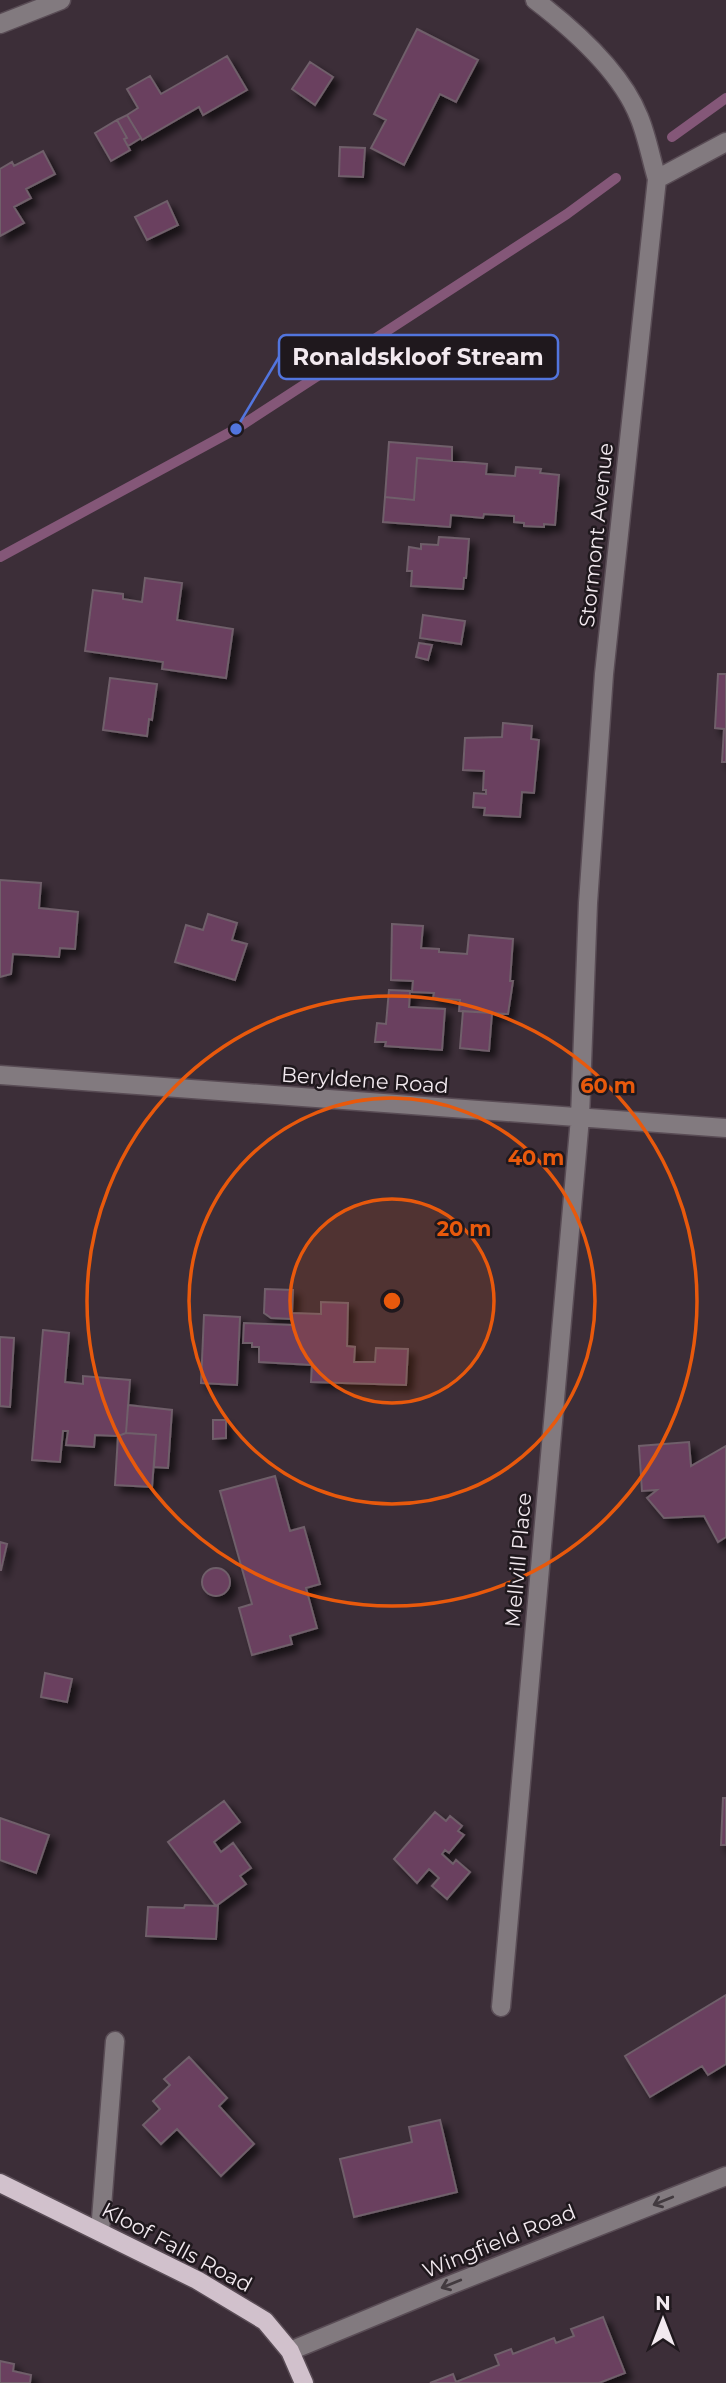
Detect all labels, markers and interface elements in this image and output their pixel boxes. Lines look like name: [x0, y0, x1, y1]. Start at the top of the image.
callout: Ronaldskloof Stream: [279, 335, 558, 379]
text: Ronaldskloof Stream: [292, 343, 544, 371]
street label: Stormont Avenue: [574, 441, 618, 629]
street label: Beryldene Road: [280, 1062, 450, 1098]
text: 60 m: [580, 1073, 636, 1098]
text: 40 m: [508, 1145, 564, 1170]
text: 20 m: [437, 1216, 491, 1241]
centre of rings: [380, 1289, 404, 1313]
street label: Mellvill Place: [500, 1492, 536, 1628]
one-way arrow: [652, 2195, 674, 2208]
street label: Kloof Falls Road: [98, 2197, 256, 2297]
street label: Wingfield Road: [419, 2199, 579, 2283]
one-way arrow: [440, 2279, 462, 2292]
north arrow: [628, 2285, 698, 2355]
text: N: [655, 2292, 671, 2315]

